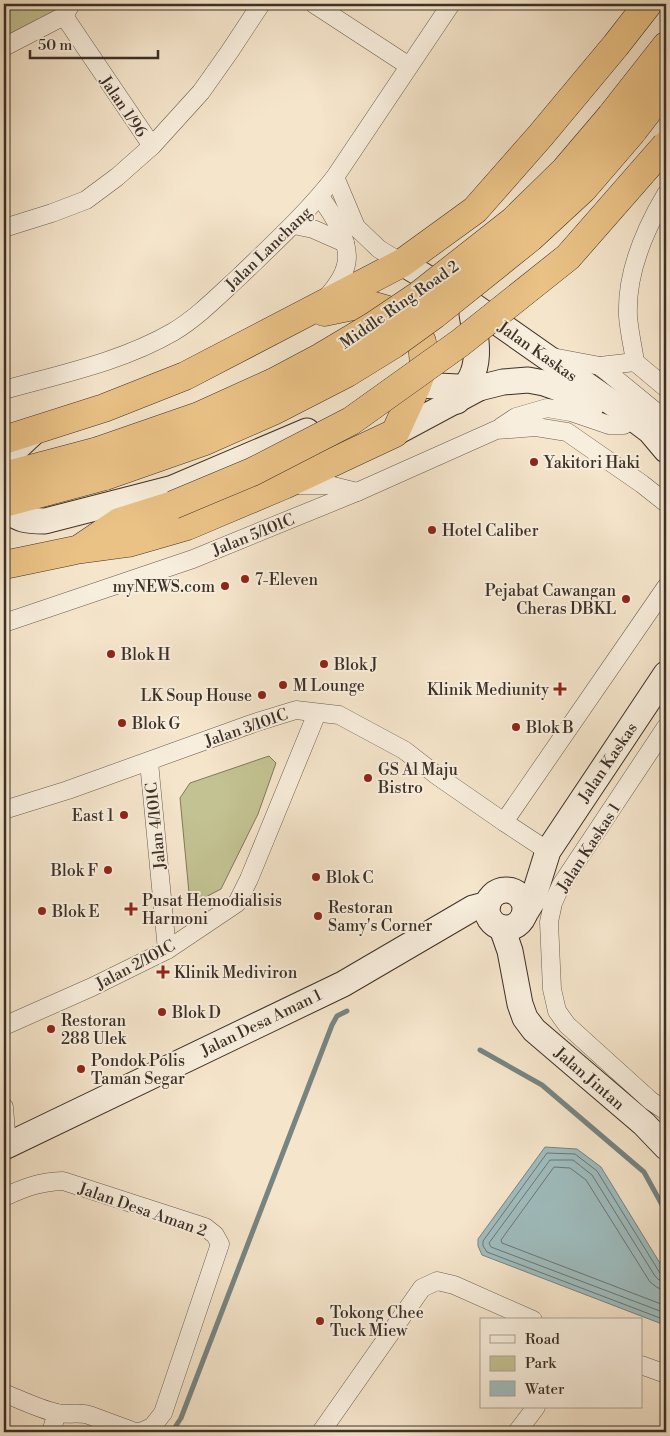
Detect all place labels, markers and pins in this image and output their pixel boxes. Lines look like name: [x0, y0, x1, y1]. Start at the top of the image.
place label: Yakitori Haki: [543, 453, 640, 473]
marker: Yakitori Haki: [528, 456, 540, 468]
place label: Hotel Caliber: [442, 521, 539, 541]
marker: Hotel Caliber: [426, 524, 438, 536]
place label: 7-Eleven: [255, 570, 318, 590]
marker: 7-Eleven: [239, 573, 251, 585]
place label: myNEWS.com: [113, 577, 215, 597]
marker: myNEWS.com: [219, 580, 231, 592]
place label: Pejabat Cawangan Cheras DBKL: [485, 581, 616, 619]
marker: Pejabat Cawangan Cheras DBKL: [620, 593, 632, 605]
place label: Blok H: [120, 645, 171, 665]
marker: Blok H: [105, 648, 117, 660]
place label: Blok J: [333, 655, 378, 675]
marker: Blok J: [318, 658, 330, 670]
place label: M Lounge: [293, 676, 365, 696]
marker: M Lounge: [277, 679, 289, 691]
place label: Klinik Mediunity: [427, 680, 549, 700]
marker: Klinik Mediunity: [553, 682, 567, 696]
place label: LK Soup House: [141, 686, 252, 706]
marker: LK Soup House: [256, 689, 268, 701]
place label: Blok G: [131, 714, 181, 734]
marker: Blok G: [116, 717, 128, 729]
place label: Blok B: [525, 718, 574, 738]
marker: Blok B: [510, 721, 522, 733]
place label: GS Al Maju Bistro: [377, 760, 458, 798]
marker: GS Al Maju Bistro: [362, 772, 374, 784]
place label: East 1: [72, 806, 114, 826]
marker: East 1: [118, 809, 130, 821]
place label: Blok F: [50, 861, 98, 881]
marker: Blok F: [102, 864, 114, 876]
place label: Blok C: [325, 868, 374, 888]
marker: Blok C: [310, 871, 322, 883]
place label: Pusat Hemodialisis Harmoni: [142, 891, 282, 929]
place label: Restoran Samy's Corner: [328, 898, 433, 936]
place label: Blok E: [51, 902, 100, 922]
marker: Pusat Hemodialisis Harmoni: [124, 902, 138, 916]
marker: Blok E: [36, 905, 48, 917]
marker: Restoran Samy's Corner: [312, 910, 324, 922]
place label: Klinik Mediviron: [174, 963, 298, 983]
marker: Klinik Mediviron: [156, 965, 170, 979]
place label: Blok D: [171, 1003, 221, 1023]
marker: Blok D: [156, 1006, 168, 1018]
place label: Restoran 288 Ulek: [61, 1011, 128, 1049]
marker: Restoran 288 Ulek: [45, 1023, 57, 1035]
place label: Pondok Polis Taman Segar: [91, 1051, 185, 1089]
marker: Pondok Polis Taman Segar: [75, 1063, 87, 1075]
place label: Tokong Chee Tuck Miew: [330, 1303, 424, 1341]
marker: Tokong Chee Tuck Miew: [314, 1315, 326, 1327]

